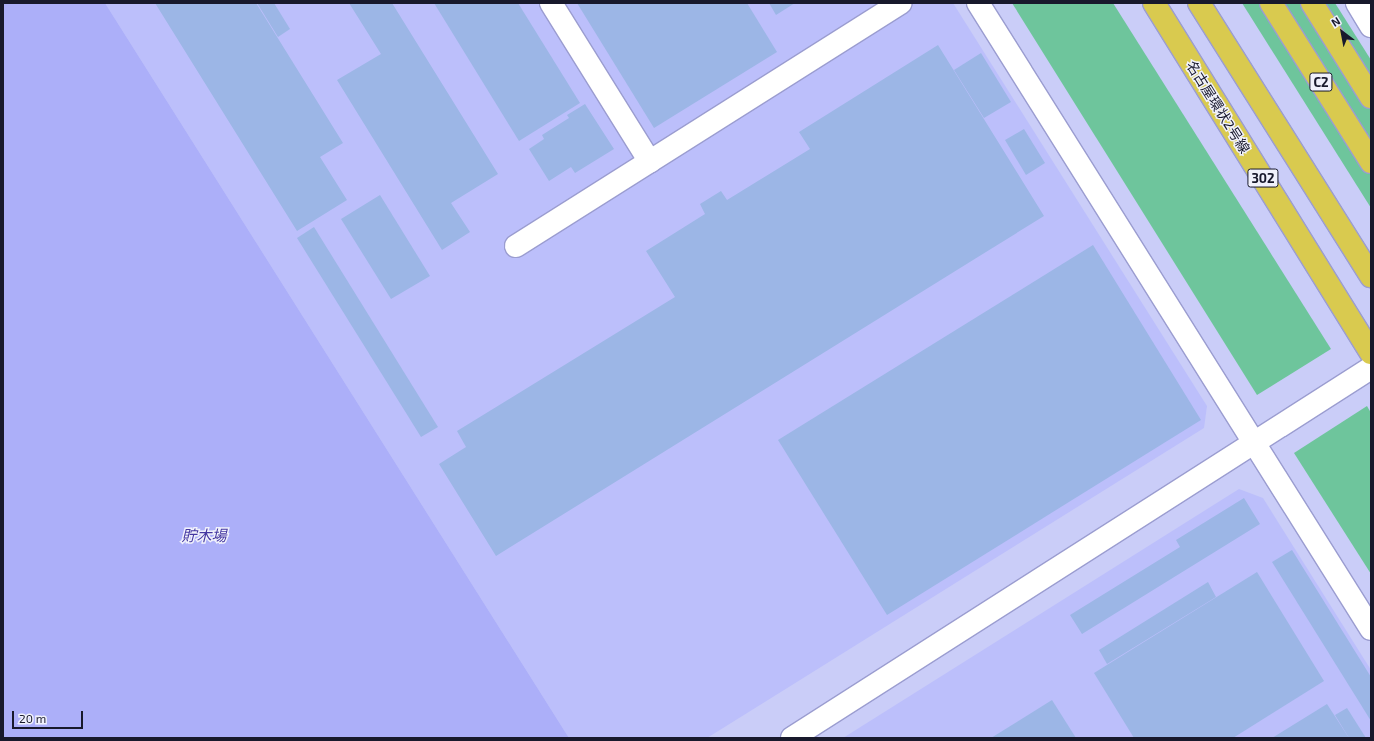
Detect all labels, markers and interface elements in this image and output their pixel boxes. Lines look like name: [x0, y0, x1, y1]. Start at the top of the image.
north arrow: [1322, 12, 1362, 52]
text: N: [1329, 14, 1342, 29]
street label: 名古屋環状2号線: [1183, 58, 1253, 156]
road number: C2: [1309, 71, 1333, 93]
road number: 302: [1247, 167, 1279, 189]
water label: 貯木場: [182, 527, 226, 545]
scale bar: [14, 703, 85, 729]
text: 20 m: [19, 711, 46, 725]

